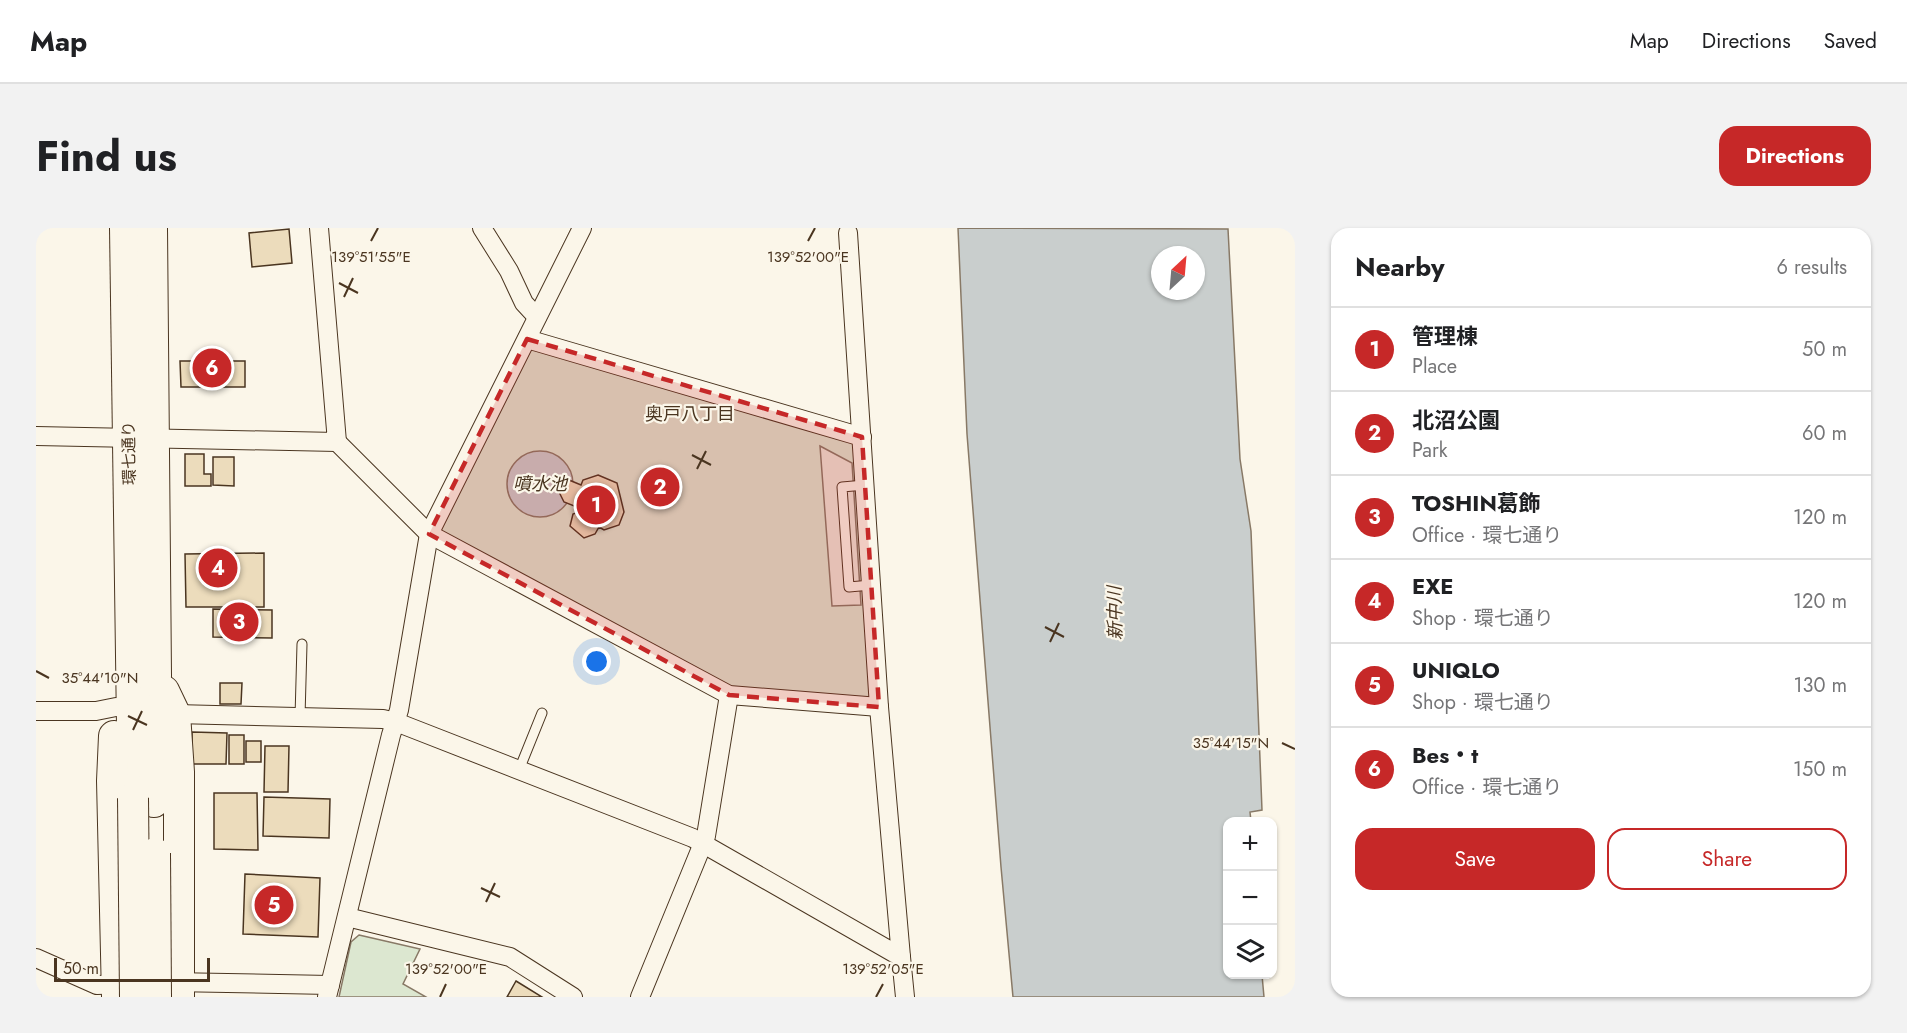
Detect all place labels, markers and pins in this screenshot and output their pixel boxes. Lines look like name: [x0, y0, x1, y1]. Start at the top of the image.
pin: 6: [192, 346, 231, 390]
pin: 2: [640, 464, 680, 510]
pin: 1: [576, 482, 616, 528]
pin: 4: [198, 546, 237, 590]
pin: 3: [220, 600, 258, 644]
pin: 5: [254, 882, 294, 928]

